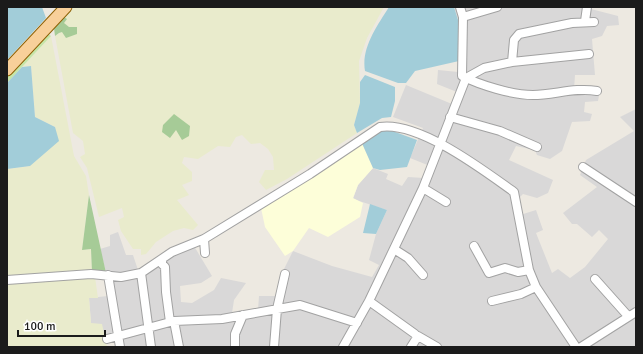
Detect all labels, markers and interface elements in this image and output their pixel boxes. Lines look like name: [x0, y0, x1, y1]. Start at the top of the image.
scale bar: [18, 312, 105, 338]
text: 100 m: [24, 319, 56, 334]

